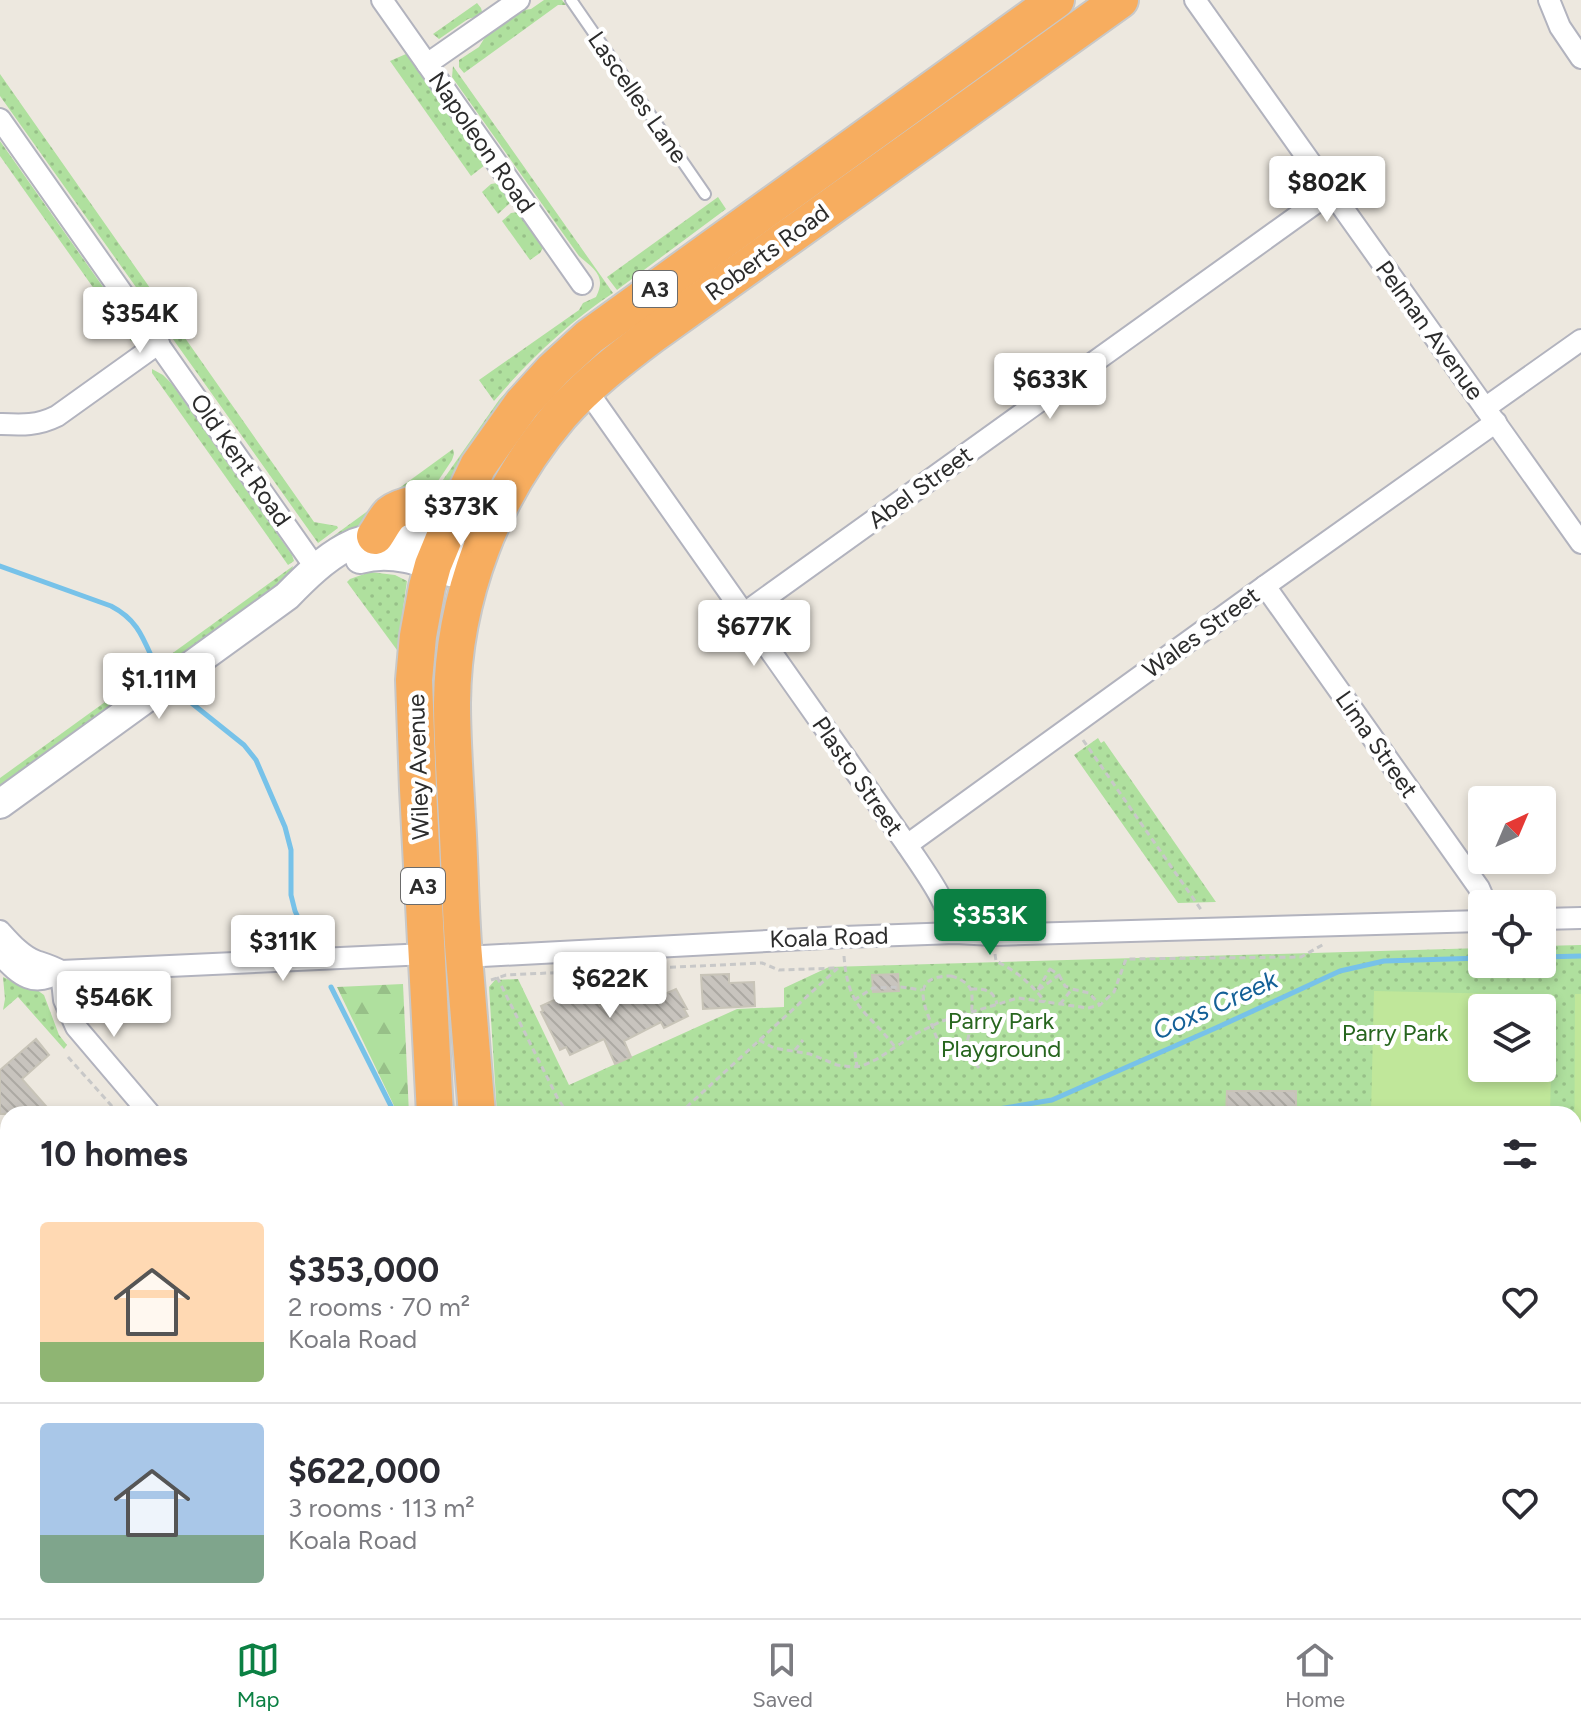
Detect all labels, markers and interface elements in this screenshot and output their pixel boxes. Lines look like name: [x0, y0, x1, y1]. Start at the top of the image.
street label: Lascelles Lane: [582, 26, 694, 168]
street label: Napoleon Road: [423, 66, 541, 218]
pin: $802K: [1271, 156, 1383, 224]
text: $802K: [1287, 166, 1367, 198]
street label: Roberts Road: [700, 197, 834, 307]
street label: Pelman Avenue: [1370, 255, 1490, 405]
road number: A3: [633, 271, 677, 307]
pin: $354K: [84, 287, 196, 355]
text: $354K: [101, 297, 179, 329]
pin: $633K: [994, 353, 1106, 421]
text: $633K: [1012, 363, 1088, 395]
street label: Old Kent Road: [185, 388, 297, 532]
street label: Abel Street: [862, 439, 978, 535]
pin: $373K: [405, 480, 517, 548]
text: $373K: [423, 490, 499, 522]
street label: Wales Street: [1137, 580, 1265, 684]
pin: $677K: [698, 600, 810, 668]
text: $677K: [716, 610, 792, 642]
pin: $1.11M: [94, 653, 224, 721]
text: $1.11M: [121, 663, 197, 695]
street label: Lima Street: [1330, 685, 1424, 803]
street label: Wiley Avenue: [401, 693, 435, 841]
street label: Plasto Street: [806, 711, 910, 841]
north arrow: [1468, 786, 1556, 874]
map controls: [1468, 786, 1556, 1082]
road number: A3: [401, 868, 445, 904]
pin: $353K: [934, 889, 1046, 957]
button: locate: [1468, 890, 1556, 978]
text: $353K: [952, 899, 1028, 931]
pin: $311K: [227, 915, 339, 983]
street label: Koala Road: [769, 920, 889, 954]
text: $311K: [249, 925, 317, 957]
pin: $622K: [554, 952, 666, 1020]
text: $622K: [572, 962, 648, 994]
water label: Coxs Creek: [1148, 963, 1284, 1047]
pin: $546K: [58, 971, 170, 1039]
text: $546K: [75, 981, 153, 1013]
button: layers: [1468, 994, 1556, 1082]
park label: Parry Park Playground: [941, 1006, 1061, 1063]
park label: Parry Park: [1342, 1018, 1449, 1047]
icon: filters: [1498, 1132, 1542, 1176]
text: 10 homes: [40, 1134, 188, 1175]
text: $353,000: [288, 1250, 439, 1291]
icon: home: [104, 1254, 200, 1350]
icon: heart: [1498, 1280, 1542, 1324]
text: 2 rooms · 70 m²: [288, 1291, 470, 1323]
text: Koala Road: [288, 1323, 417, 1355]
text: $622,000: [288, 1451, 441, 1492]
icon: home: [104, 1455, 200, 1551]
icon: heart: [1498, 1481, 1542, 1525]
text: 3 rooms · 113 m²: [288, 1492, 475, 1524]
text: Koala Road: [288, 1524, 417, 1556]
tab: Map: [236, 1638, 280, 1713]
tab: Saved: [752, 1638, 813, 1713]
tab: Home: [1285, 1638, 1345, 1713]

